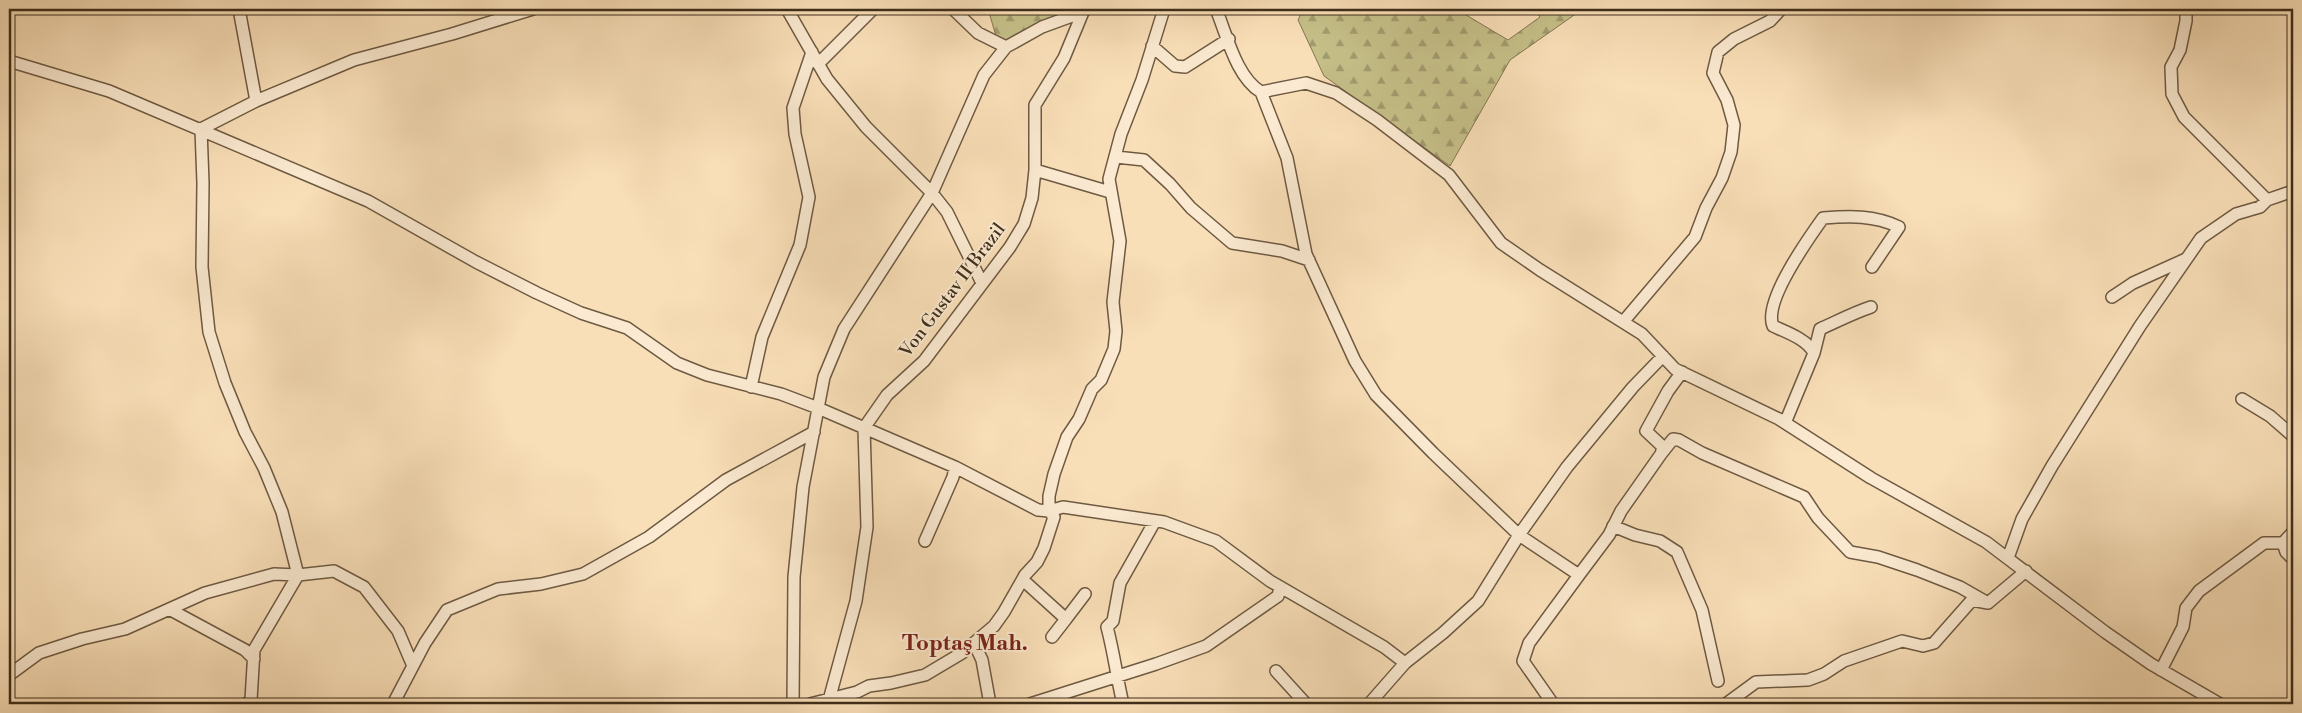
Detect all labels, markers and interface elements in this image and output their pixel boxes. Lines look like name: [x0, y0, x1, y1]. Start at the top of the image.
street label: Von Gustav II Brazil: [894, 218, 1011, 363]
district label: Toptaş Mah.: [902, 630, 1028, 657]

